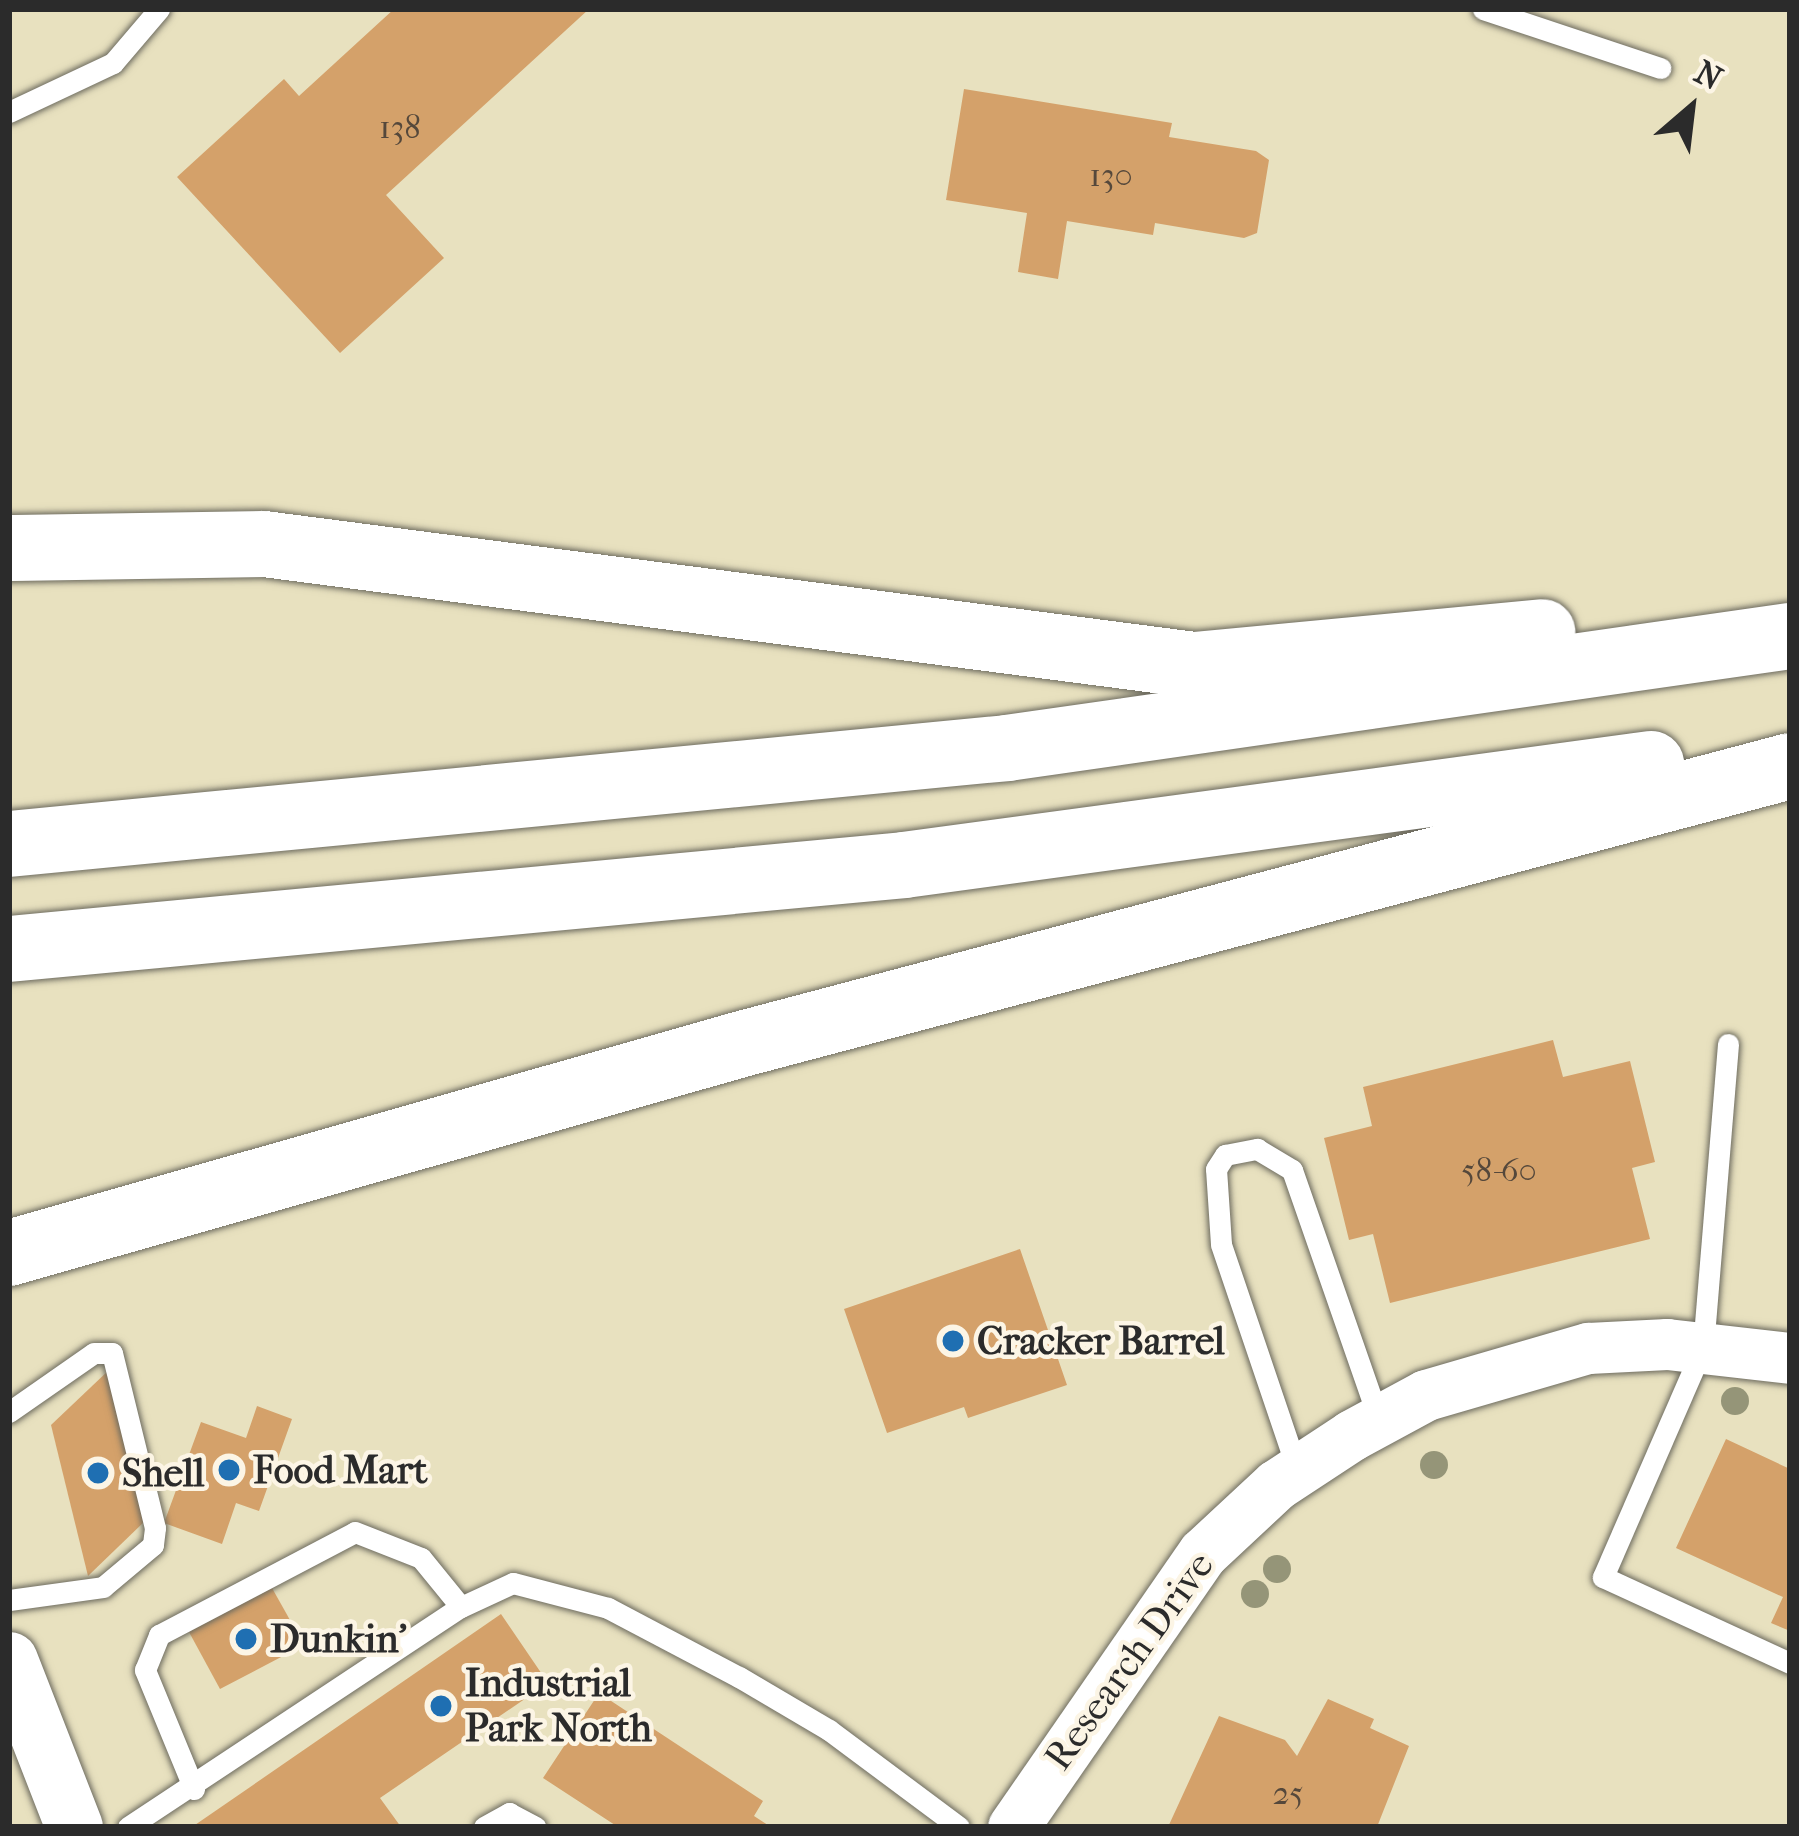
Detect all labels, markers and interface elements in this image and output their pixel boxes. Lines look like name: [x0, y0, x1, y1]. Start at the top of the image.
north arrow: [1631, 48, 1751, 168]
text: N: [1688, 53, 1728, 99]
house number: 138: [379, 108, 421, 148]
house number: 130: [1089, 156, 1133, 196]
house number: 58-60: [1461, 1151, 1537, 1191]
place label: Cracker Barrel: [977, 1318, 1225, 1364]
marker: Cracker Barrel: [940, 1328, 966, 1354]
place label: Food Mart: [253, 1447, 427, 1493]
place label: Shell: [122, 1450, 205, 1496]
marker: Food Mart: [216, 1457, 242, 1483]
marker: Shell: [85, 1460, 111, 1486]
street label: Research Drive: [1034, 1543, 1224, 1779]
place label: Dunkin': [270, 1616, 407, 1662]
marker: Dunkin': [233, 1626, 259, 1652]
place label: Industrial Park North: [465, 1661, 652, 1752]
marker: Industrial Park North: [428, 1693, 454, 1719]
house number: 25: [1272, 1774, 1304, 1814]

